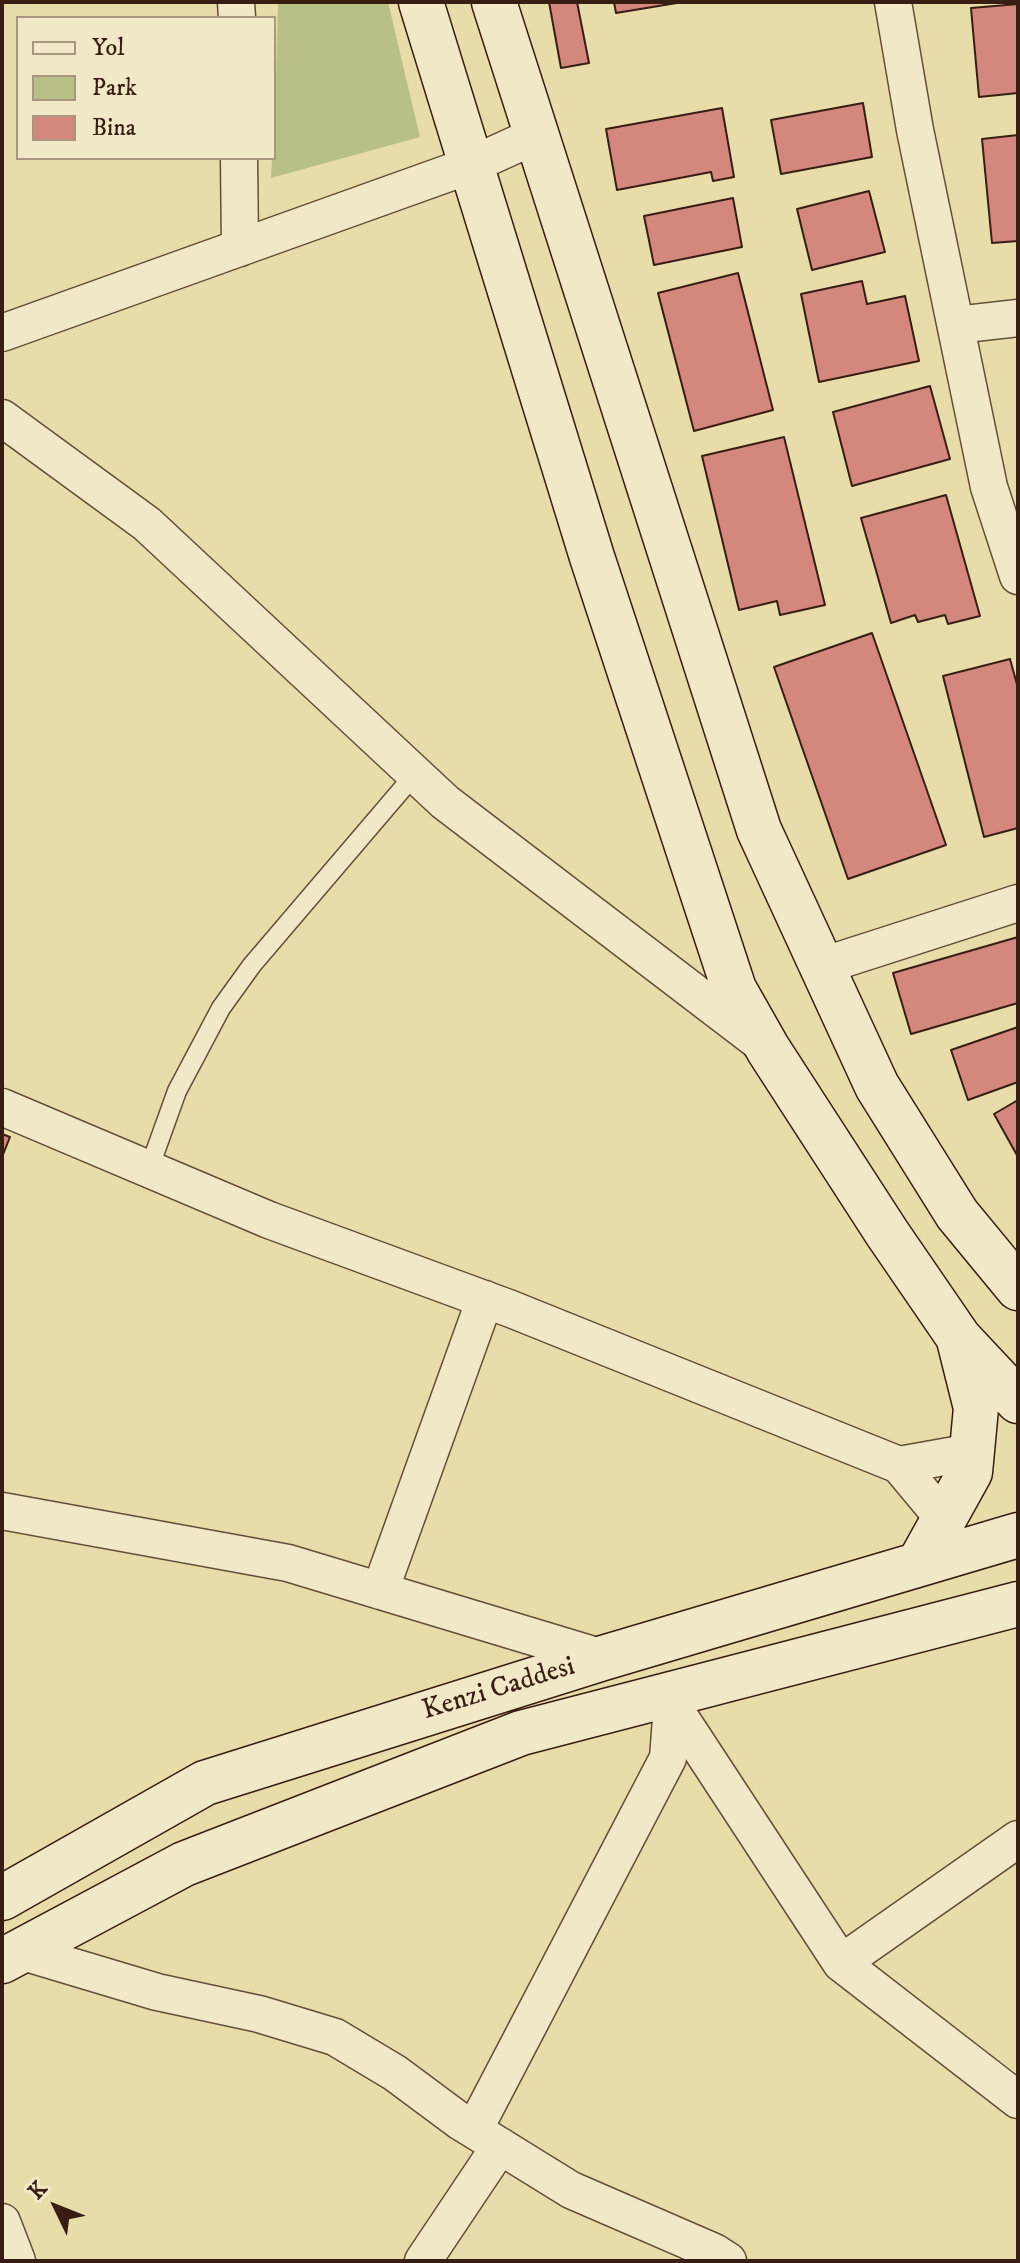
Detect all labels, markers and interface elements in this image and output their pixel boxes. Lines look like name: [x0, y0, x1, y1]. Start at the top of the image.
legend: [16, 16, 276, 160]
text: Yol: [92, 33, 124, 63]
text: Park: [92, 73, 137, 103]
text: Bina: [92, 113, 136, 143]
street label: Kenzi Caddesi: [419, 1651, 579, 1729]
north arrow: [16, 2167, 96, 2247]
text: K: [23, 2175, 53, 2205]

